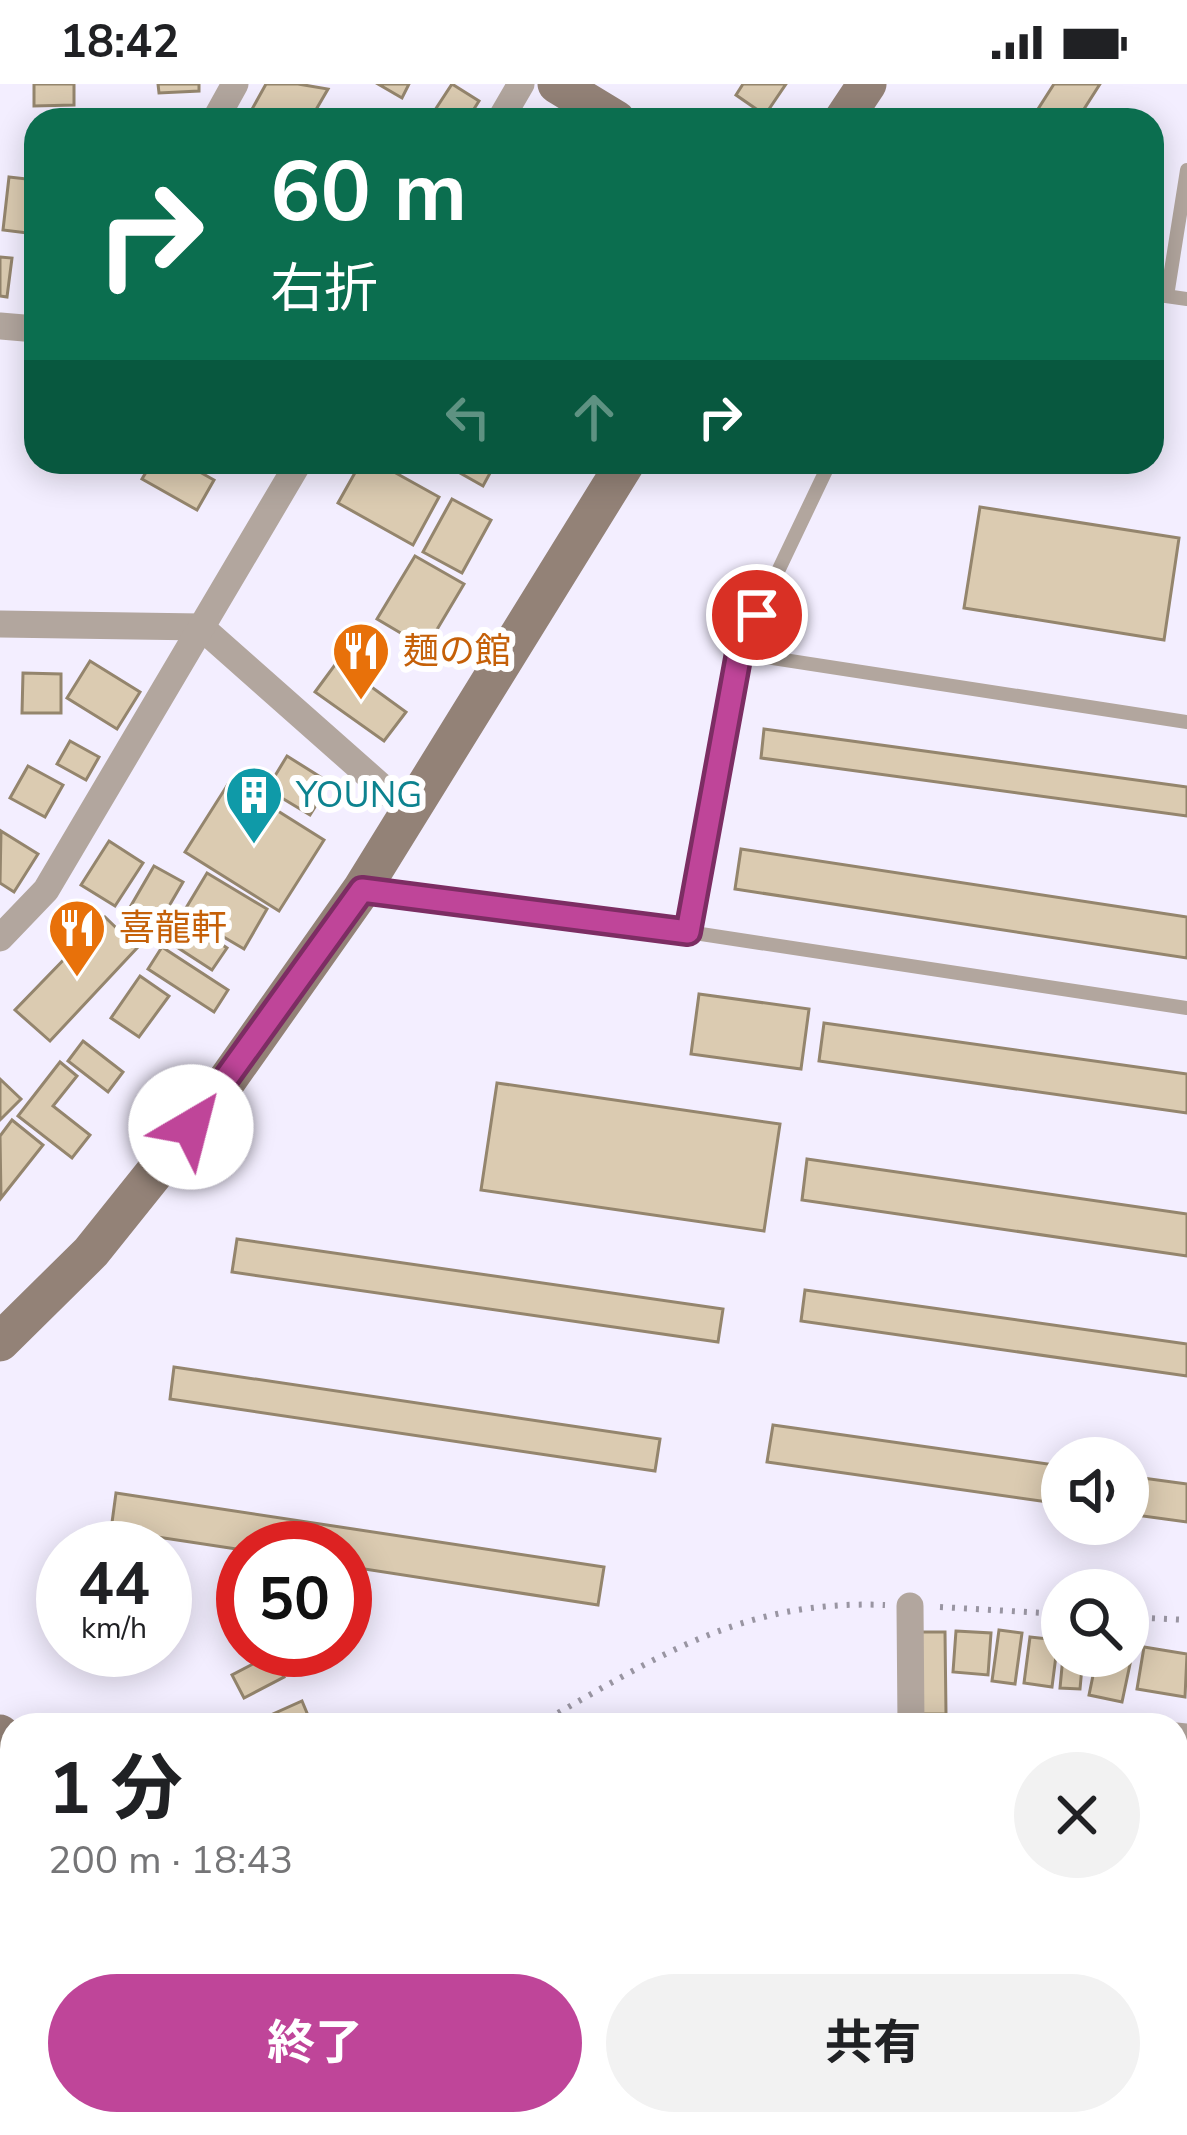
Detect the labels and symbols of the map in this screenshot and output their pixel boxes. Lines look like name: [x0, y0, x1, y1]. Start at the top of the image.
pin: [706, 564, 808, 666]
restaurant icon: 麺の館: [330, 620, 392, 702]
place label: 麺の館: [403, 627, 511, 676]
building icon: YOUNG: [223, 764, 285, 846]
place label: YOUNG: [295, 771, 422, 820]
restaurant icon: 喜龍軒: [46, 897, 108, 979]
place label: 喜龍軒: [119, 904, 227, 953]
position arrow: [128, 1064, 254, 1190]
speed limit sign: 50: [216, 1521, 372, 1677]

